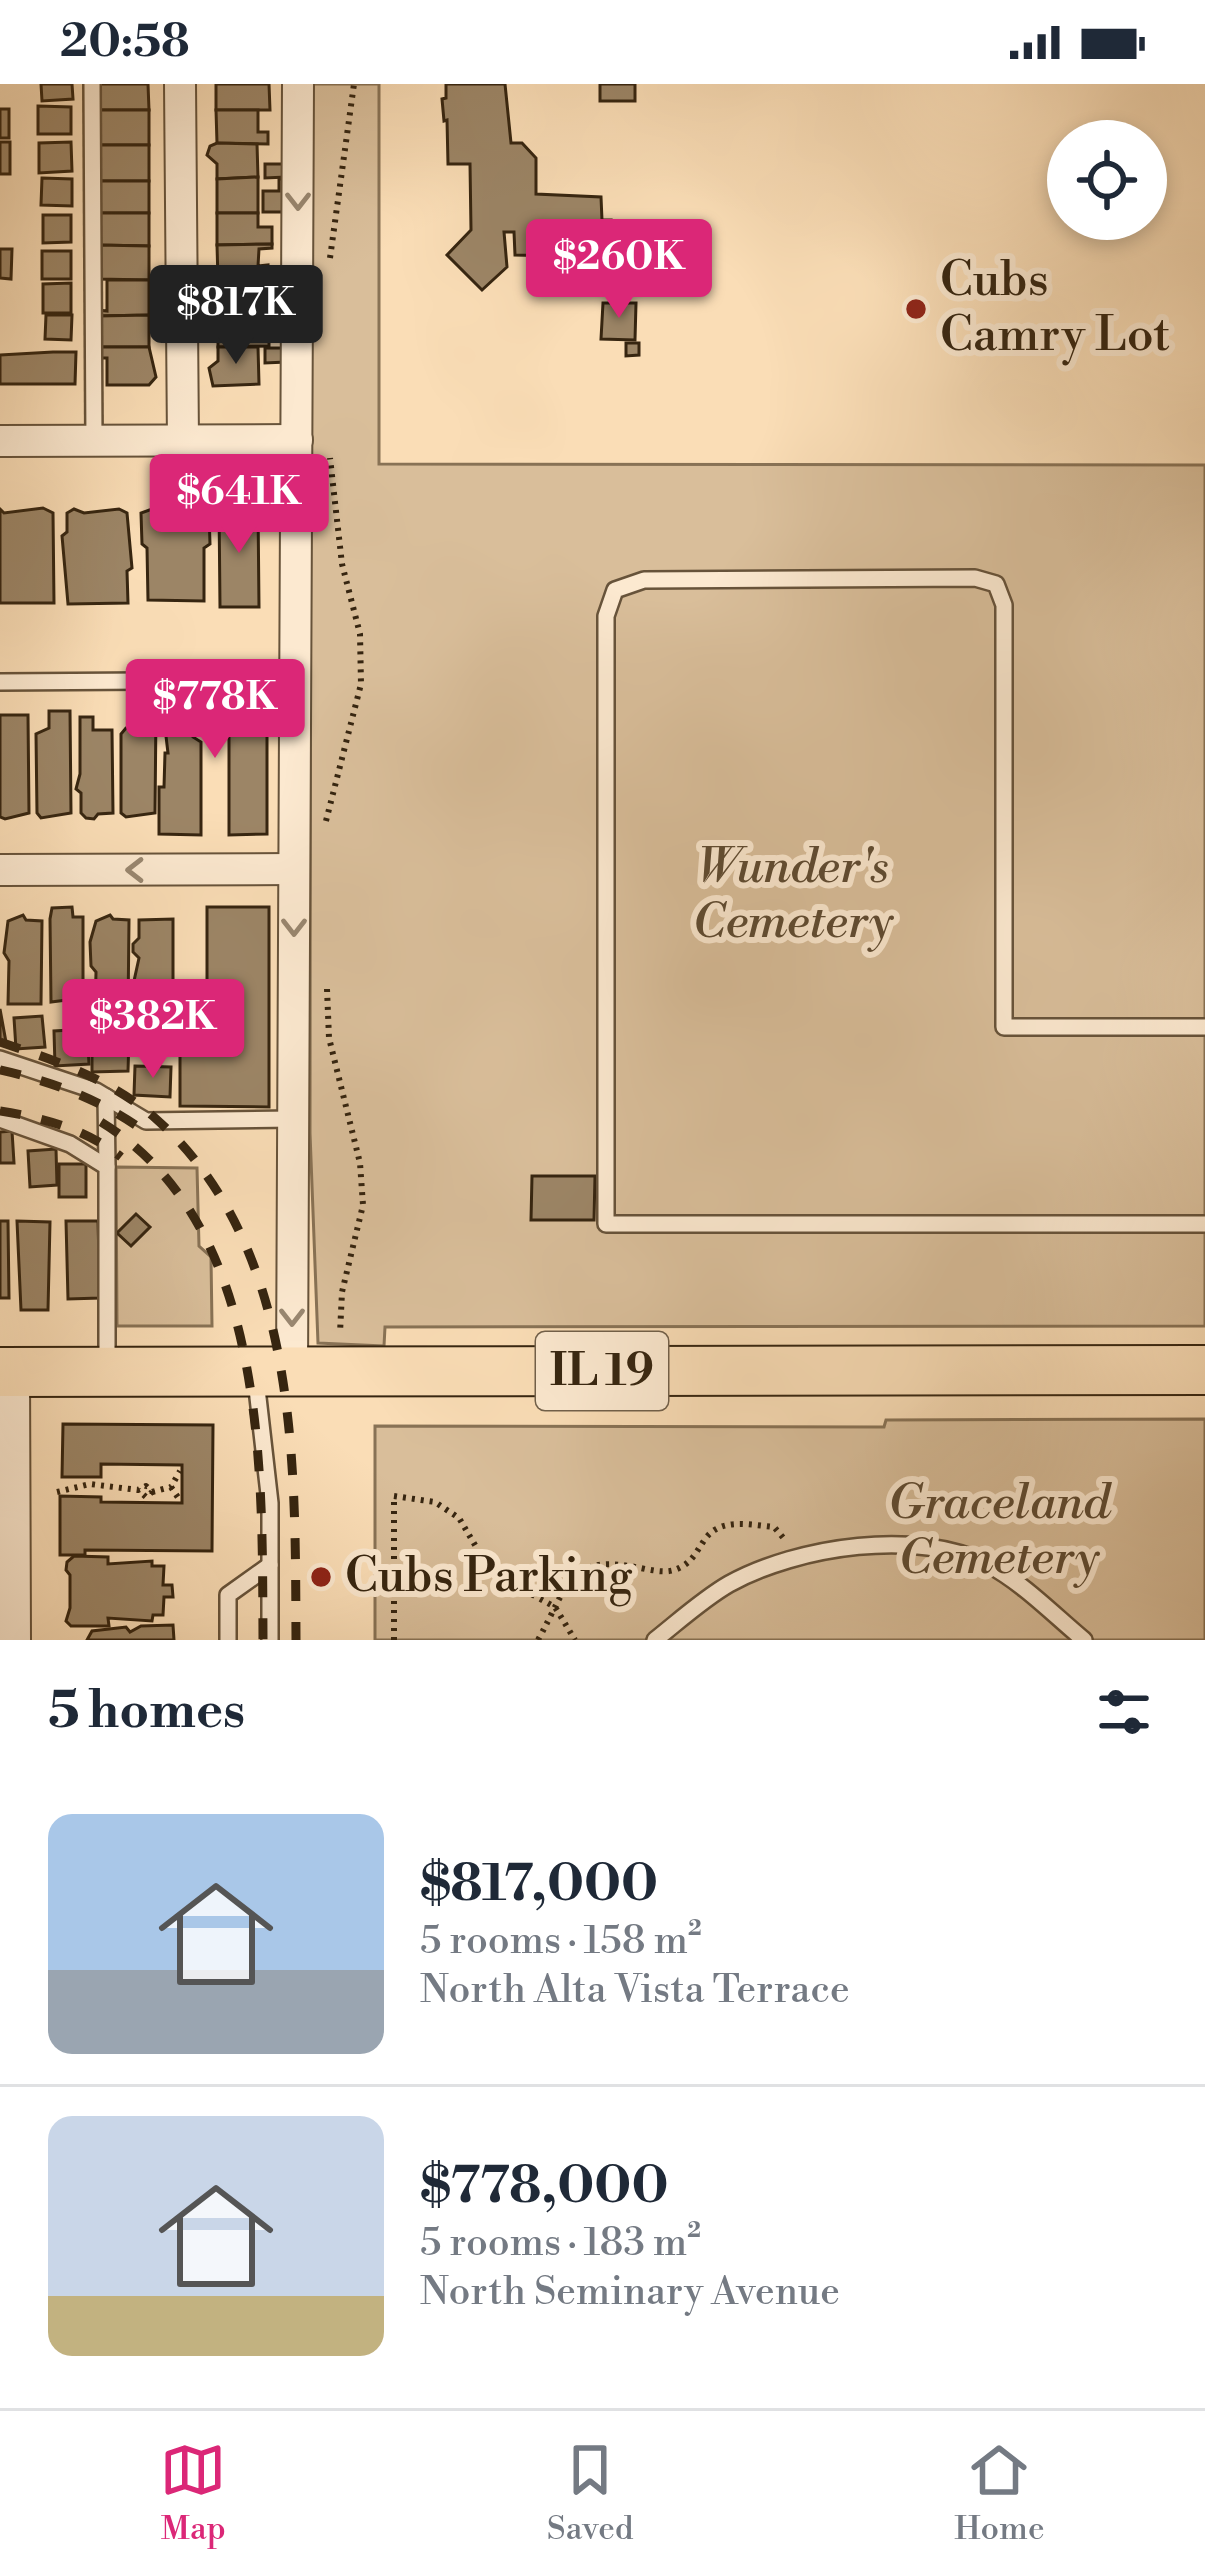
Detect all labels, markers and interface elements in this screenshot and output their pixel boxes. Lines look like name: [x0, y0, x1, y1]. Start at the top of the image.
text: 20:58: [60, 14, 190, 71]
map controls: [1047, 120, 1167, 240]
button: locate: [1047, 120, 1167, 240]
one-way arrow: [285, 193, 311, 211]
pin: $260K: [535, 219, 703, 321]
text: $260K: [553, 233, 685, 282]
place label: Cubs Camry Lot: [940, 251, 1170, 366]
pin: $817K: [152, 265, 320, 367]
text: $817K: [177, 279, 295, 328]
marker: Cubs Camry Lot: [903, 296, 929, 322]
pin: $641K: [155, 454, 323, 556]
text: $641K: [177, 468, 301, 517]
pin: $778K: [131, 659, 299, 761]
text: $778K: [153, 673, 277, 722]
park label: Wunder's Cemetery: [692, 838, 894, 953]
one-way arrow: [125, 856, 144, 882]
one-way arrow: [281, 919, 307, 937]
pin: $382K: [69, 979, 237, 1081]
text: $382K: [89, 993, 217, 1042]
one-way arrow: [279, 1309, 305, 1327]
road number: IL 19: [536, 1332, 668, 1410]
park label: Graceland Cemetery: [888, 1474, 1112, 1589]
place label: Cubs Parking: [345, 1547, 633, 1607]
marker: Cubs Parking: [308, 1564, 334, 1590]
icon: filters: [1091, 1679, 1157, 1745]
text: 5 homes: [48, 1680, 245, 1744]
text: $817,000: [420, 1853, 658, 1917]
icon: home: [144, 1862, 288, 2006]
text: 5 rooms · 158 m²: [420, 1917, 702, 1966]
text: North Alta Vista Terrace: [420, 1966, 850, 2015]
text: $778,000: [420, 2155, 668, 2219]
icon: home: [144, 2164, 288, 2308]
text: 5 rooms · 183 m²: [420, 2219, 701, 2268]
text: North Seminary Avenue: [420, 2268, 840, 2317]
tab: Map: [160, 2437, 226, 2550]
tab: Saved: [547, 2437, 634, 2550]
tab: Home: [954, 2437, 1045, 2550]

